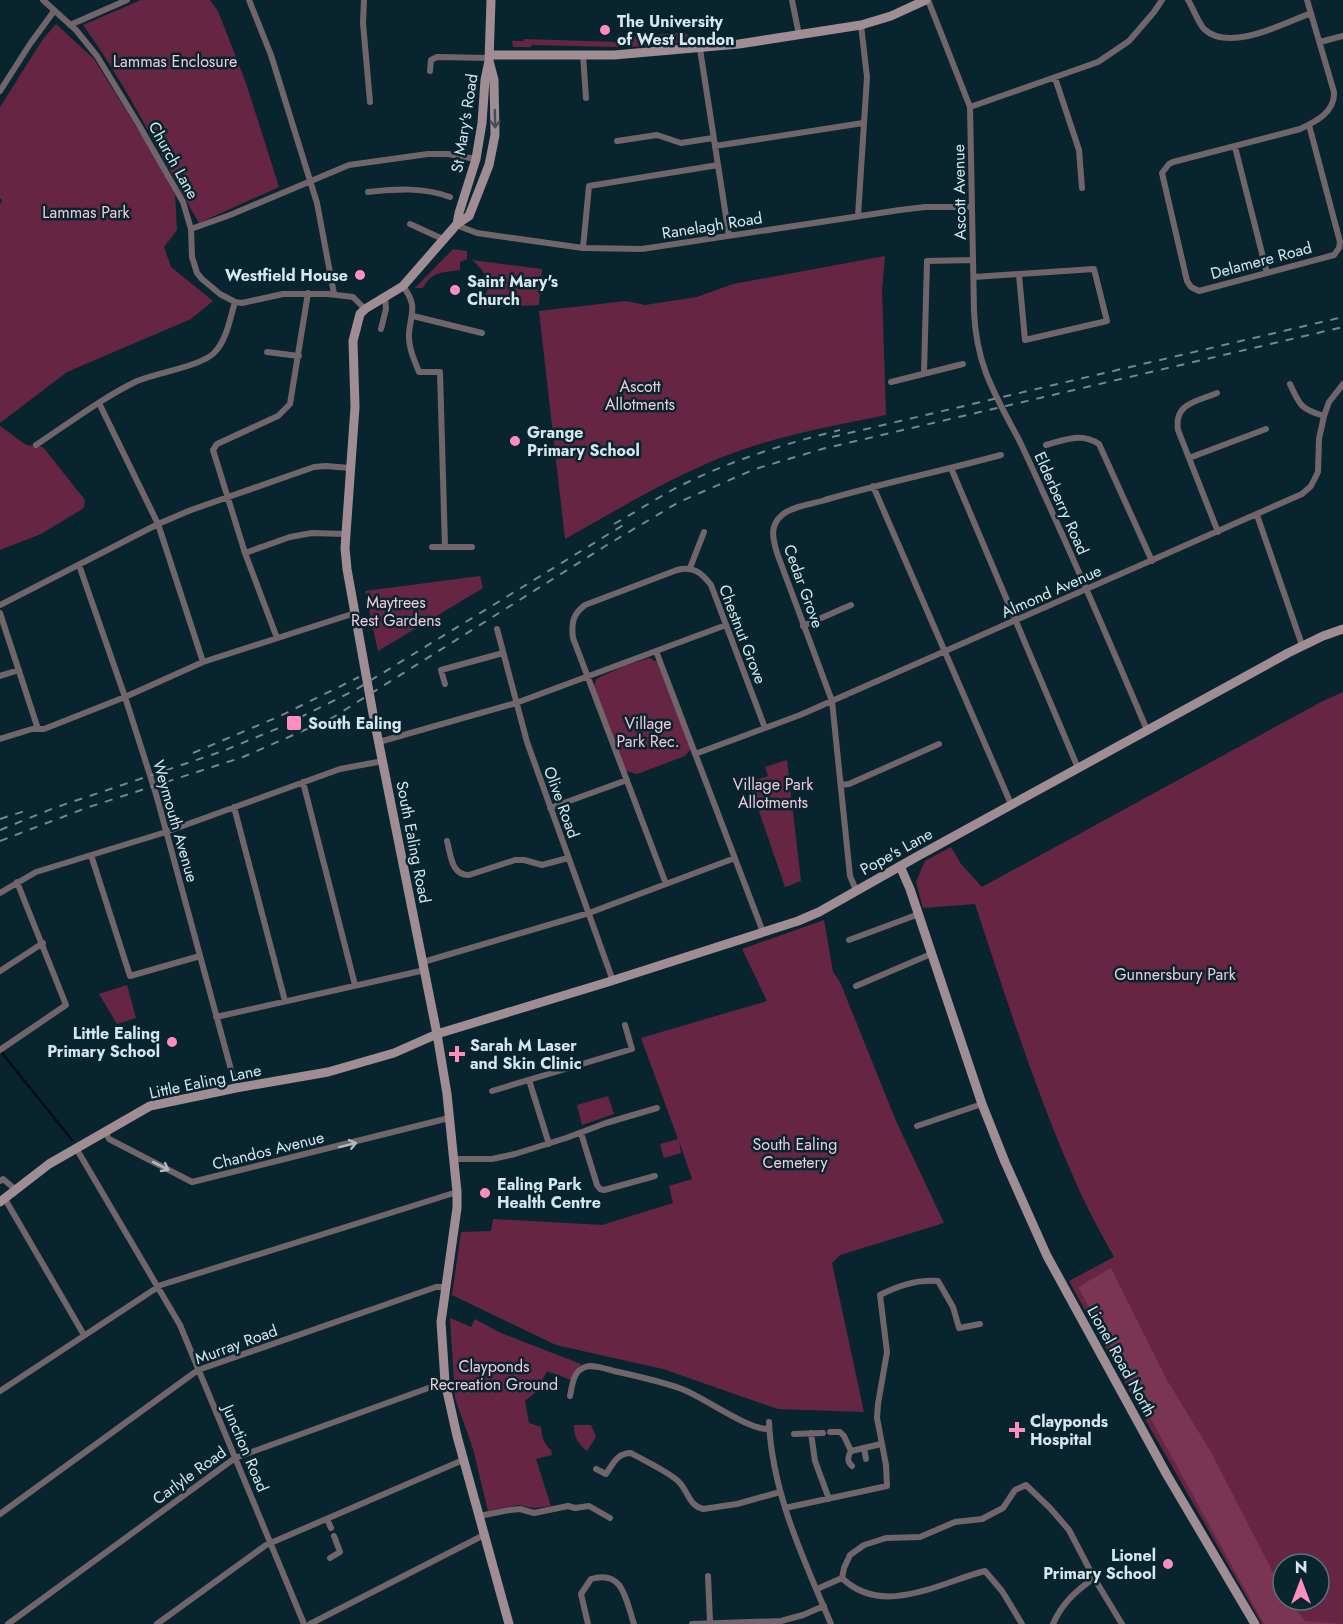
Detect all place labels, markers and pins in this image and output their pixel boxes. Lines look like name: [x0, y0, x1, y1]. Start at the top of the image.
place label: The University of West London: [617, 10, 734, 51]
marker: The University of West London: [598, 23, 612, 37]
place label: Westfield House: [225, 264, 348, 287]
marker: Westfield House: [353, 268, 367, 282]
place label: Saint Mary's Church: [467, 270, 558, 311]
marker: Saint Mary's Church: [448, 283, 462, 297]
place label: Grange Primary School: [527, 421, 640, 462]
marker: Grange Primary School: [508, 434, 522, 448]
place label: South Ealing: [308, 712, 402, 735]
marker: South Ealing: [285, 714, 303, 732]
place label: Little Ealing Primary School: [47, 1022, 160, 1063]
place label: Sarah M Laser and Skin Clinic: [470, 1034, 582, 1075]
marker: Little Ealing Primary School: [165, 1035, 179, 1049]
marker: Sarah M Laser and Skin Clinic: [448, 1045, 466, 1063]
place label: Ealing Park Health Centre: [497, 1173, 601, 1214]
marker: Ealing Park Health Centre: [478, 1186, 492, 1200]
place label: Clayponds Hospital: [1030, 1410, 1108, 1451]
marker: Clayponds Hospital: [1008, 1421, 1026, 1439]
place label: Lionel Primary School: [1043, 1544, 1156, 1585]
marker: Lionel Primary School: [1161, 1557, 1175, 1571]

